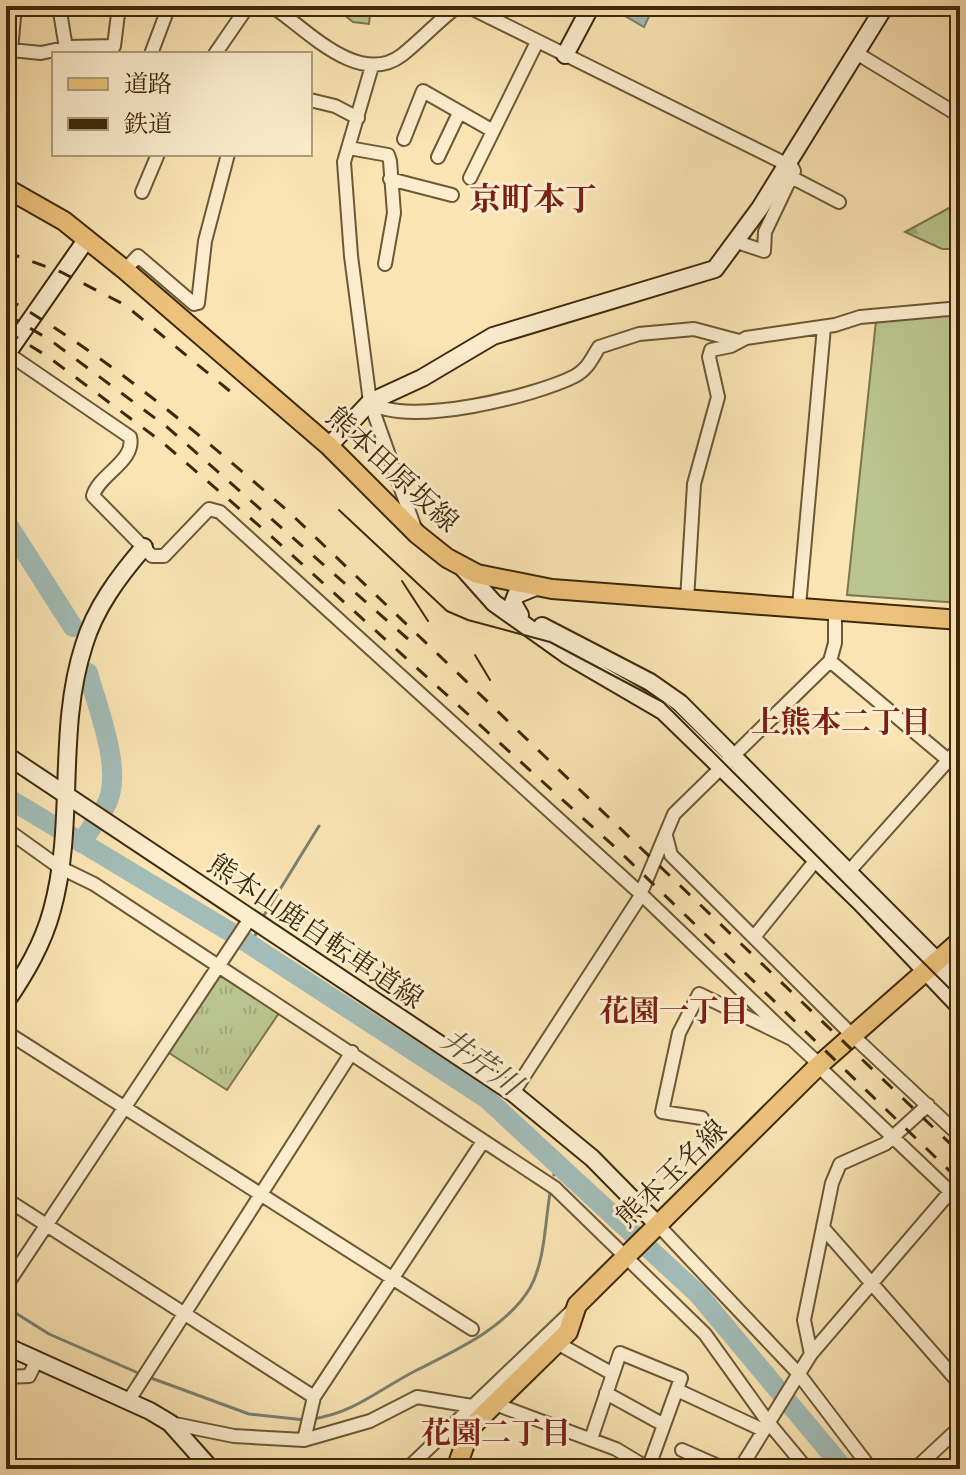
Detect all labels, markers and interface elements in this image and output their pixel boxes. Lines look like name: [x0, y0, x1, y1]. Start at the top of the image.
legend: [52, 52, 312, 156]
text: 道路: [124, 69, 172, 100]
text: 鉄道: [124, 109, 172, 140]
district label: 京町本丁: [469, 180, 597, 220]
street label: 熊本田原坂線: [319, 400, 465, 540]
district label: 上熊本二丁目: [751, 704, 931, 741]
street label: 熊本山鹿自転車道線: [201, 847, 429, 1017]
district label: 花園一丁目: [599, 993, 749, 1030]
water label: 井芹川: [433, 1021, 530, 1106]
street label: 熊本玉名線: [610, 1113, 735, 1235]
district label: 花園二丁目: [421, 1415, 571, 1452]

